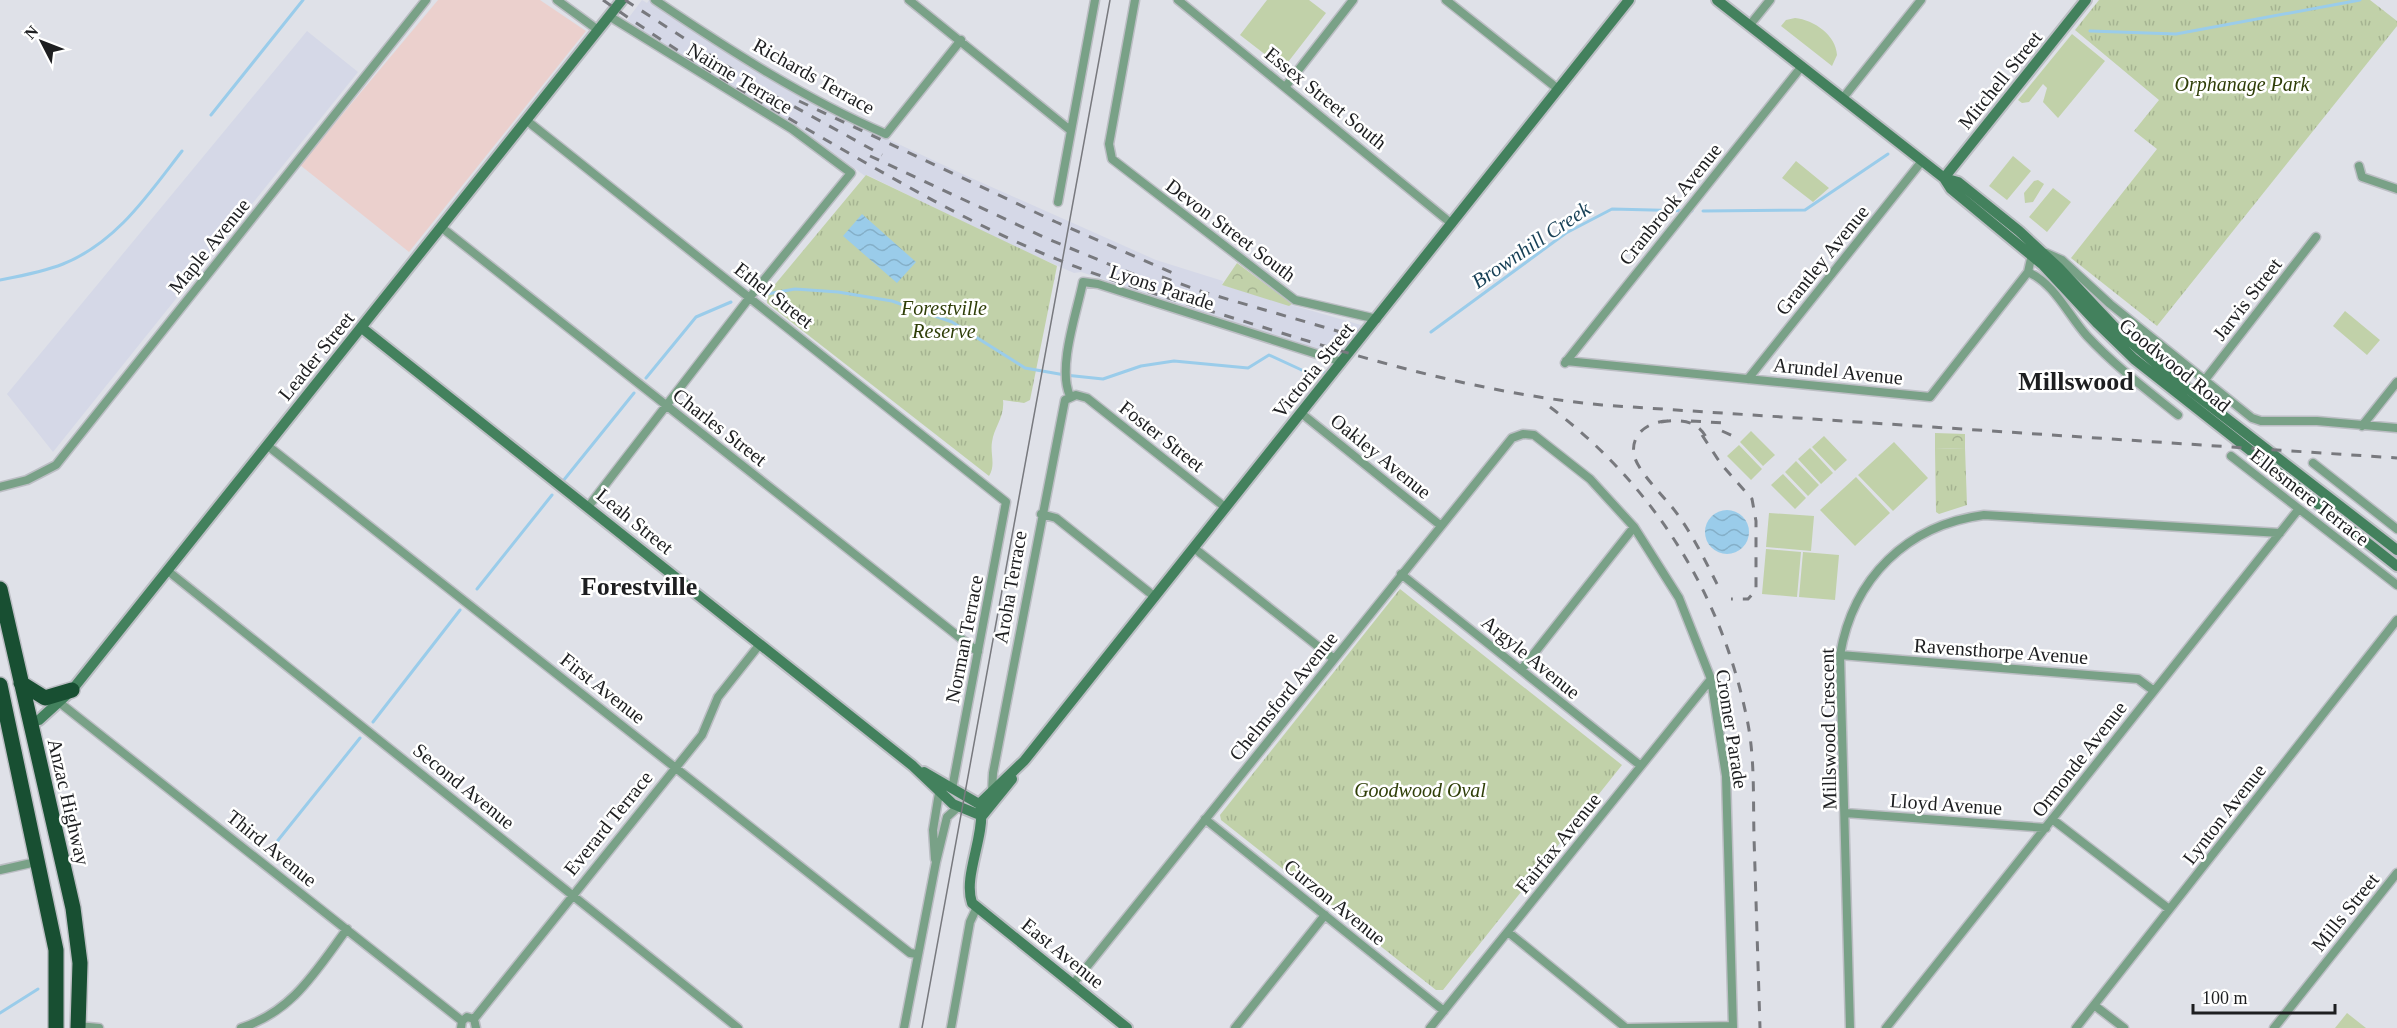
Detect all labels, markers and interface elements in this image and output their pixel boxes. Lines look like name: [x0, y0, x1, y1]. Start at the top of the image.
north arrow: [12, 12, 72, 72]
text: N: [21, 22, 42, 42]
street label: Mitchell Street: [1954, 26, 2046, 133]
street label: Richards Terrace: [749, 34, 879, 118]
street label: Nairne Terrace: [683, 38, 797, 118]
street label: Essex Street South: [1261, 42, 1391, 154]
park label: Orphanage Park: [2175, 73, 2311, 96]
street label: Cranbrook Avenue: [1614, 139, 1726, 269]
street label: Devon Street South: [1162, 174, 1300, 286]
street label: Maple Avenue: [164, 194, 255, 299]
water label: Brownhill Creek: [1467, 196, 1595, 293]
street label: Grantley Avenue: [1771, 201, 1874, 320]
street label: Jarvis Street: [2208, 253, 2286, 345]
street label: Ethel Street: [730, 257, 818, 333]
street label: Lyons Parade: [1107, 260, 1217, 315]
park label: Forestville Reserve: [900, 297, 987, 342]
street label: Leader Street: [274, 307, 359, 405]
street label: Goodwood Road: [2115, 314, 2235, 416]
street label: Victoria Street: [1268, 318, 1358, 422]
street label: Arundel Avenue: [1772, 353, 1904, 389]
district label: Millswood: [2018, 367, 2134, 396]
street label: Charles Street: [669, 384, 772, 471]
street label: Foster Street: [1115, 396, 1209, 476]
street label: Oakley Avenue: [1326, 409, 1436, 504]
street label: Ellesmere Terrace: [2246, 444, 2374, 550]
street label: Leah Street: [592, 484, 678, 559]
street label: Aroha Terrace: [989, 529, 1031, 645]
district label: Forestville: [581, 572, 697, 601]
street label: Norman Terrace: [941, 573, 987, 705]
street label: Argyle Avenue: [1477, 611, 1585, 704]
street label: Chelmsford Avenue: [1224, 627, 1342, 765]
street label: Ravensthorpe Avenue: [1913, 634, 2089, 669]
street label: First Avenue: [556, 648, 650, 728]
street label: Millswood Crescent: [1816, 648, 1840, 810]
street label: Cromer Parade: [1712, 668, 1752, 790]
street label: Ormonde Avenue: [2027, 697, 2131, 821]
street label: Anzac Highway: [43, 736, 94, 868]
street label: Second Avenue: [409, 739, 519, 833]
street label: Lynton Avenue: [2178, 759, 2271, 869]
street label: Everard Terrace: [559, 766, 657, 879]
park label: Goodwood Oval: [1354, 779, 1486, 801]
street label: Fairfax Avenue: [1511, 788, 1605, 897]
street label: Lloyd Avenue: [1889, 789, 2003, 820]
street label: Third Avenue: [223, 805, 321, 891]
street label: Curzon Avenue: [1280, 855, 1390, 949]
street label: Mills Street: [2307, 868, 2383, 955]
street label: East Avenue: [1018, 913, 1109, 993]
scale bar: [2193, 977, 2336, 1015]
text: 100 m: [2202, 988, 2248, 1008]

